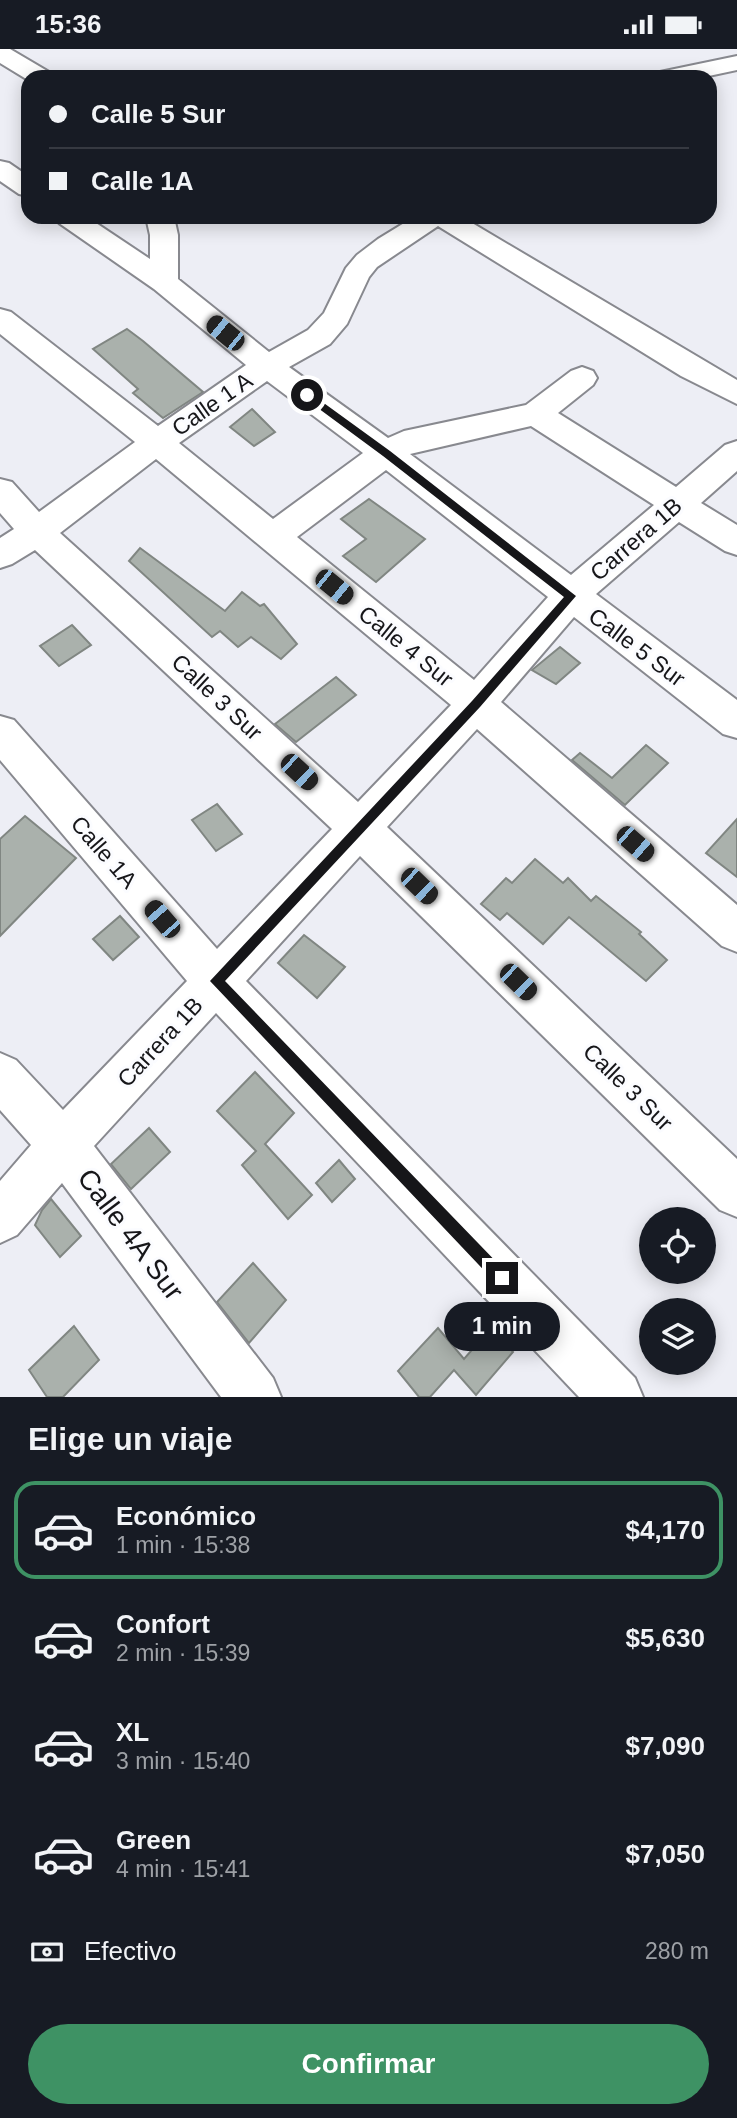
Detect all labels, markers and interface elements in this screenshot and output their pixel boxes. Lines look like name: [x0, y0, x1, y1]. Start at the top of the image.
text: 15:36: [35, 9, 102, 39]
text: Calle 5 Sur: [91, 99, 225, 129]
text: Calle 1A: [91, 166, 194, 196]
car: [203, 312, 248, 354]
street label: Calle 1 A: [167, 367, 258, 441]
route start: [291, 379, 323, 411]
street label: Carrera 1B: [585, 492, 687, 586]
car: [312, 566, 357, 608]
street label: Calle 4 Sur: [354, 600, 459, 692]
street label: Calle 5 Sur: [584, 602, 691, 692]
street label: Calle 3 Sur: [167, 649, 268, 746]
car: [277, 750, 322, 794]
street label: Calle 1A: [66, 811, 143, 894]
car: [613, 822, 658, 866]
car: [397, 864, 442, 908]
car: [141, 896, 184, 942]
car: [496, 960, 541, 1004]
street label: Carrera 1B: [112, 992, 208, 1092]
street label: Calle 3 Sur: [578, 1038, 678, 1136]
street label: Calle 4A Sur: [71, 1163, 190, 1306]
map controls: [639, 1207, 716, 1375]
button: locate: [639, 1207, 716, 1284]
route end: [486, 1262, 518, 1294]
button: layers: [639, 1298, 716, 1375]
callout: 1 min: [444, 1303, 560, 1351]
text: 1 min: [472, 1313, 532, 1339]
text: Elige un viaje: [28, 1421, 233, 1457]
icon: car: [32, 1499, 95, 1562]
text: Económico: [116, 1501, 256, 1531]
text: $4,170: [625, 1515, 705, 1545]
text: 1 min · 15:38: [116, 1532, 250, 1558]
icon: car: [32, 1607, 95, 1670]
text: Confort: [116, 1609, 210, 1639]
text: $5,630: [625, 1623, 705, 1653]
text: 2 min · 15:39: [116, 1640, 250, 1666]
icon: car: [32, 1715, 95, 1778]
text: XL: [116, 1717, 149, 1747]
text: $7,090: [625, 1731, 705, 1761]
text: 3 min · 15:40: [116, 1748, 250, 1774]
icon: car: [32, 1823, 95, 1886]
text: Green: [116, 1825, 191, 1855]
text: $7,050: [625, 1839, 705, 1869]
text: 4 min · 15:41: [116, 1856, 250, 1882]
icon: cash: [28, 1933, 66, 1971]
text: Efectivo: [84, 1936, 177, 1966]
text: 280 m: [645, 1938, 709, 1964]
button: Confirmar: [28, 2024, 709, 2104]

